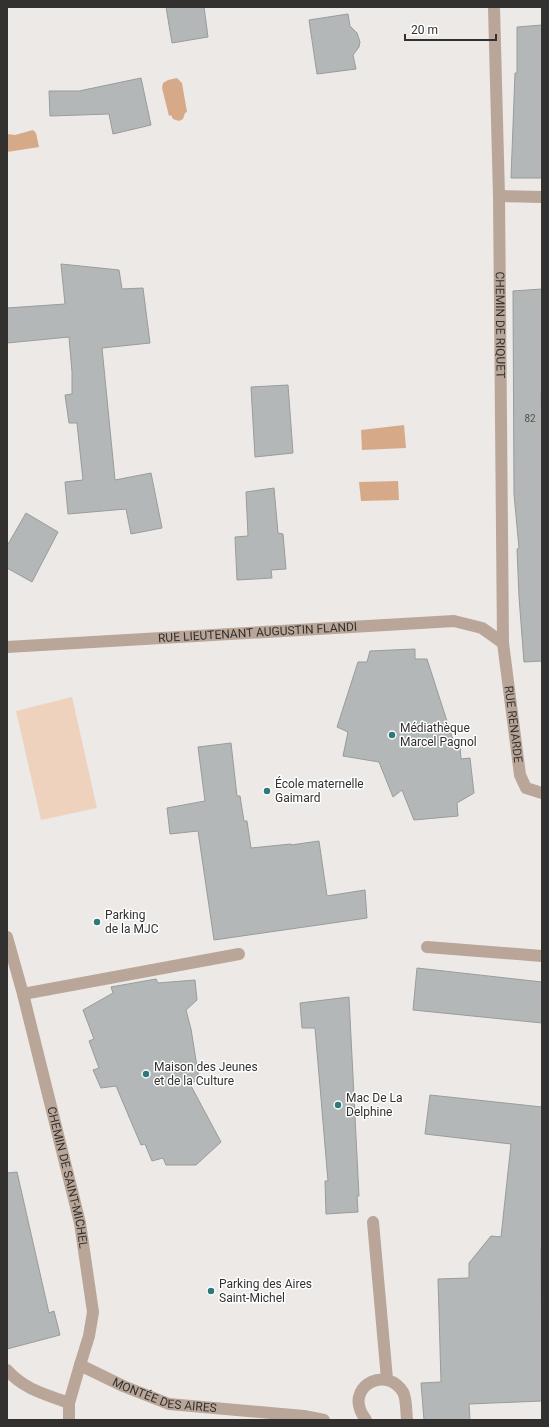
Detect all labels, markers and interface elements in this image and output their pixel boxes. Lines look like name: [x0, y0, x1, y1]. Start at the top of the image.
scale bar: [405, 16, 496, 42]
text: 20 m: [411, 23, 438, 37]
street label: CHEMIN DE RIQUET: [493, 271, 508, 378]
house number: 82: [524, 413, 536, 424]
street label: RUE LIEUTENANT AUGUSTIN FLANDI: [158, 620, 358, 645]
street label: RUE RENARDE: [502, 685, 525, 764]
place label: Médiathèque Marcel Pagnol: [400, 721, 477, 749]
marker: Médiathèque Marcel Pagnol: [387, 730, 397, 740]
place label: École maternelle Gaimard: [275, 776, 364, 805]
marker: École maternelle Gaimard: [262, 786, 272, 796]
place label: Parking de la MJC: [105, 908, 159, 936]
marker: Parking de la MJC: [92, 917, 102, 927]
place label: Maison des Jeunes et de la Culture: [154, 1060, 258, 1088]
marker: Maison des Jeunes et de la Culture: [141, 1069, 151, 1079]
place label: Mac De La Delphine: [346, 1091, 402, 1119]
marker: Mac De La Delphine: [333, 1100, 343, 1110]
street label: CHEMIN DE SAINT-MICHEL: [44, 1105, 91, 1250]
place label: Parking des Aires Saint-Michel: [219, 1277, 312, 1305]
marker: Parking des Aires Saint-Michel: [206, 1286, 216, 1296]
street label: MONTÉE DES AIRES: [110, 1375, 217, 1415]

